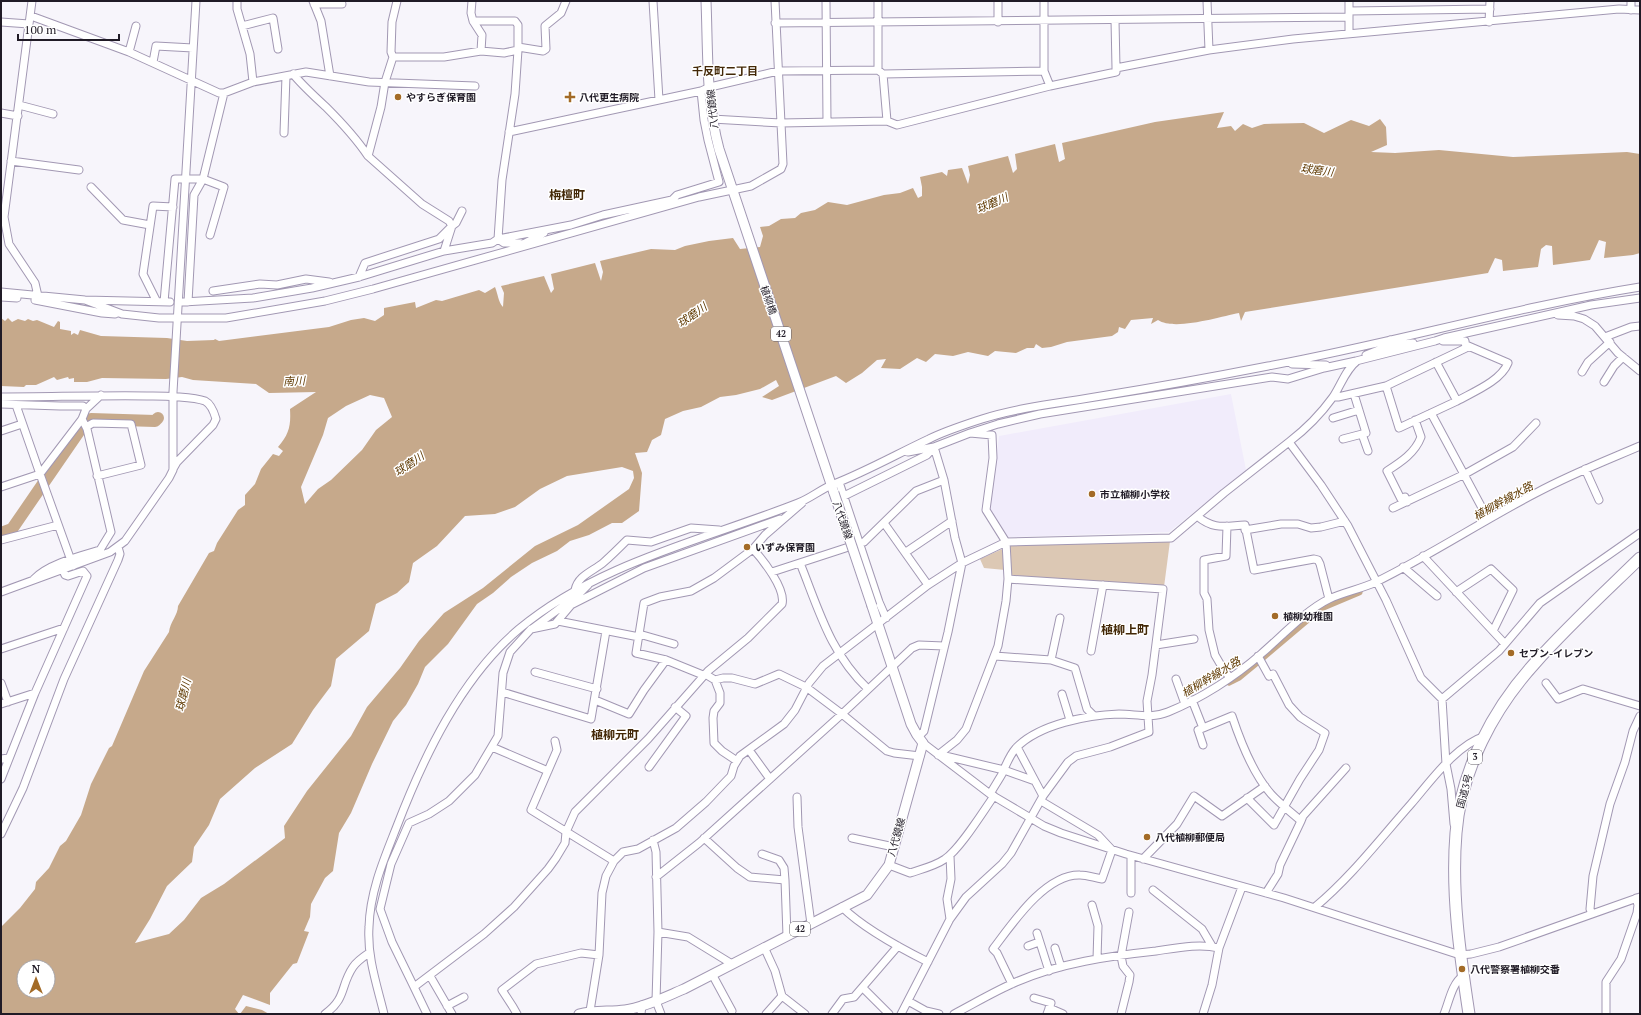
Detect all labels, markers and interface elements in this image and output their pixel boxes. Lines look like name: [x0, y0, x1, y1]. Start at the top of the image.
scale bar: [18, 16, 119, 42]
text: 100 m: [24, 22, 57, 37]
district label: 千反町二丁目: [692, 64, 758, 78]
street label: 八代鏡線: [704, 88, 721, 130]
place label: やすらぎ保育園: [406, 91, 476, 104]
marker: 八代更生病院: [564, 91, 576, 103]
place label: 八代更生病院: [579, 91, 639, 104]
marker: やすらぎ保育園: [393, 92, 403, 102]
water label: 球磨川: [1300, 161, 1335, 179]
district label: 栴檀町: [549, 187, 585, 202]
water label: 球磨川: [974, 189, 1011, 216]
street label: 植柳橋: [757, 284, 780, 316]
water label: 球磨川: [674, 299, 710, 330]
road number: 42: [771, 327, 791, 341]
water label: 南川: [283, 373, 306, 389]
water label: 球磨川: [391, 448, 427, 479]
water label: 植柳幹線水路: [1471, 478, 1536, 523]
place label: 市立植柳小学校: [1100, 488, 1170, 501]
marker: 市立植柳小学校: [1087, 489, 1097, 499]
street label: 八代鏡線: [830, 499, 855, 541]
place label: いずみ保育園: [755, 541, 815, 554]
marker: いずみ保育園: [742, 542, 752, 552]
place label: 植柳幼稚園: [1283, 610, 1333, 623]
marker: 植柳幼稚園: [1270, 611, 1280, 621]
district label: 植柳上町: [1101, 622, 1149, 637]
place label: セブン-イレブン: [1519, 647, 1593, 660]
marker: セブン-イレブン: [1506, 648, 1516, 658]
water label: 植柳幹線水路: [1179, 653, 1244, 700]
water label: 球磨川: [172, 676, 194, 713]
district label: 植柳元町: [591, 727, 639, 742]
road number: 3: [1468, 750, 1482, 764]
street label: 国道3号: [1454, 772, 1475, 810]
street label: 八代鏡線: [885, 816, 908, 858]
place label: 八代植柳郵便局: [1155, 831, 1225, 844]
marker: 八代植柳郵便局: [1142, 832, 1152, 842]
road number: 42: [790, 922, 810, 936]
north arrow: [16, 959, 56, 999]
text: N: [32, 962, 41, 976]
place label: 八代警察署植柳交番: [1470, 963, 1560, 976]
marker: 八代警察署植柳交番: [1457, 964, 1467, 974]

